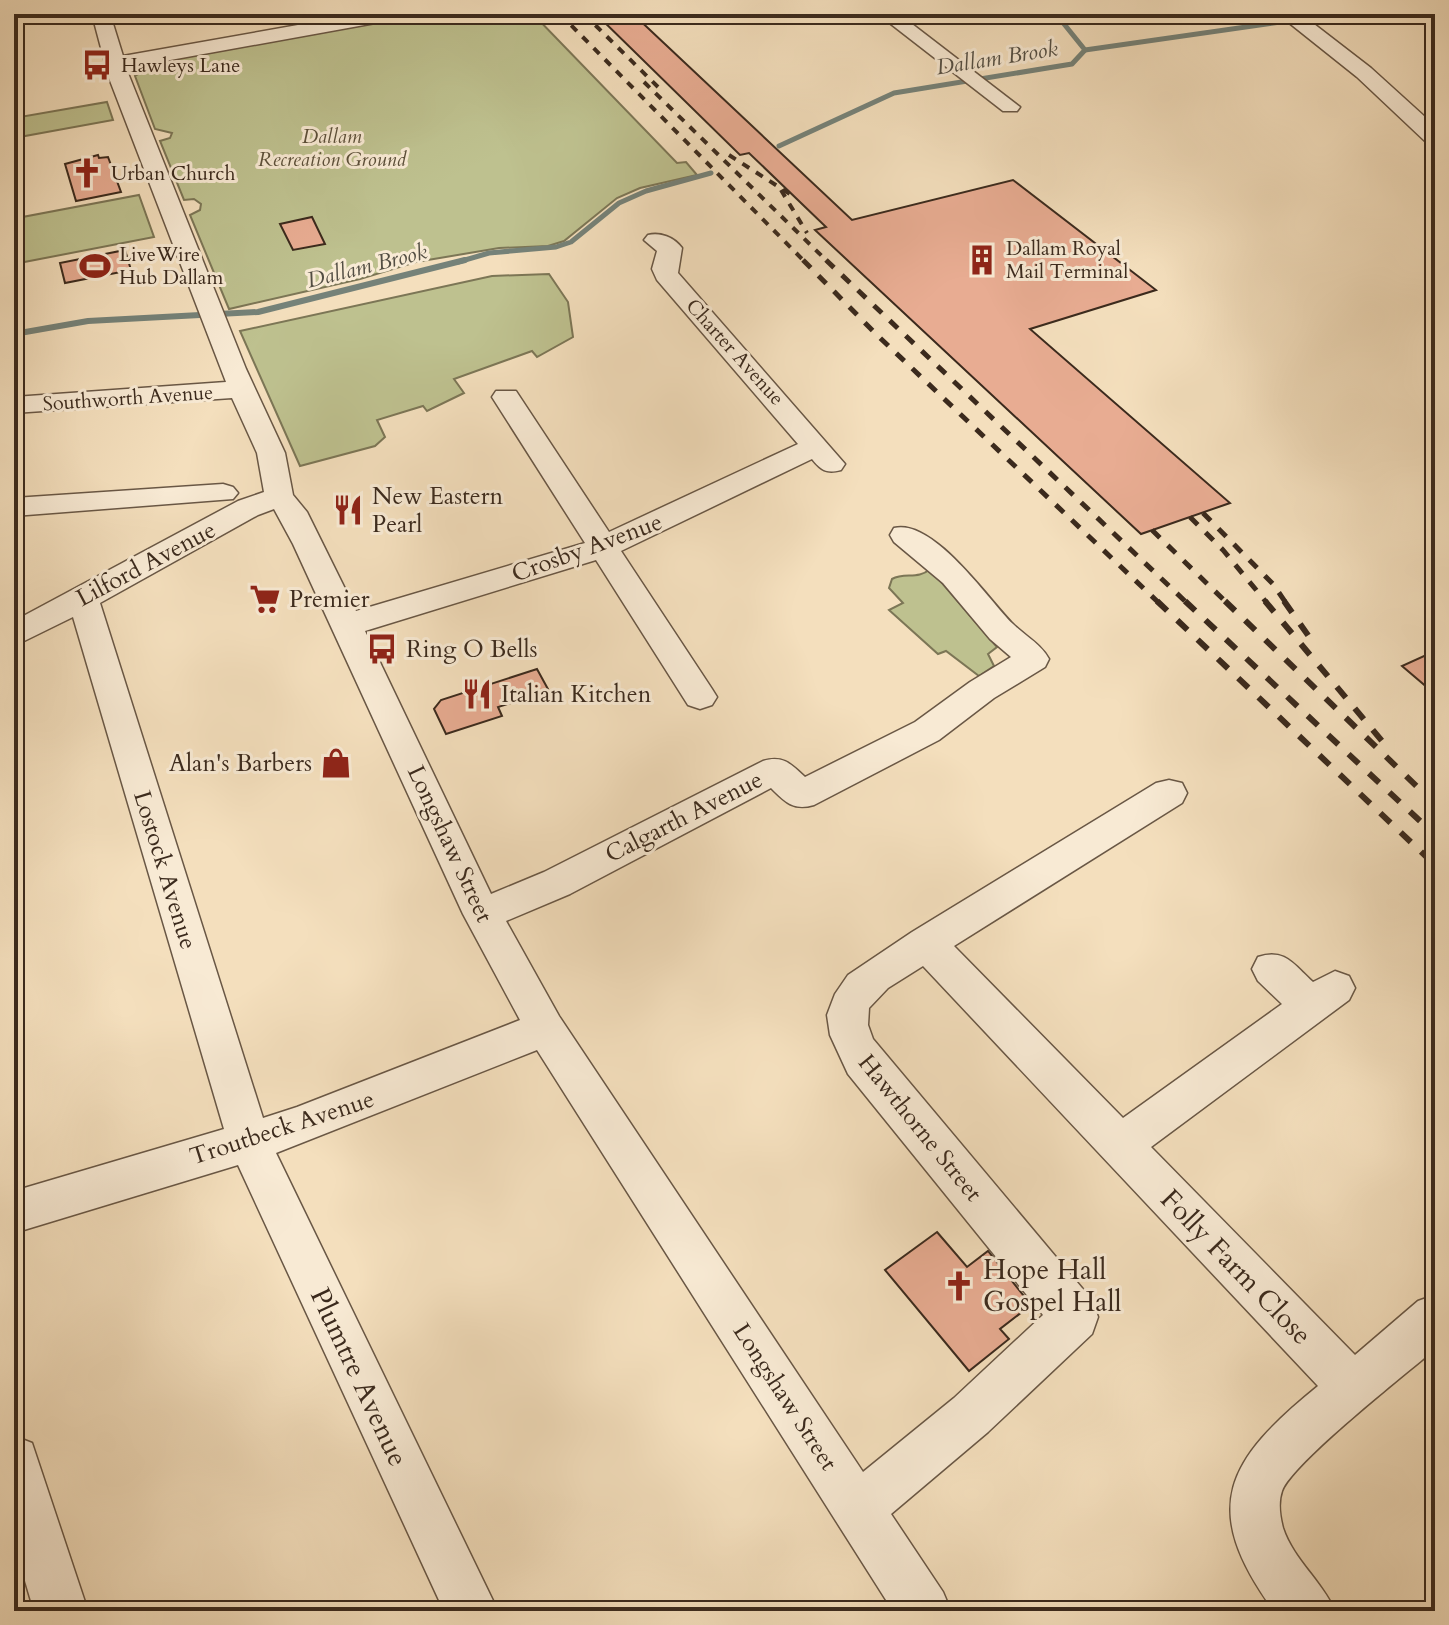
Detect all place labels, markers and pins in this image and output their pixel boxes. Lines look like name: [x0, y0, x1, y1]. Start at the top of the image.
bus stop icon: Hawleys Lane: [80, 48, 114, 82]
place label: Hawleys Lane: [121, 52, 240, 79]
church icon: Urban Church: [70, 156, 104, 190]
place label: Urban Church: [111, 160, 235, 187]
place label: Dallam Royal Mail Terminal: [1006, 235, 1128, 285]
place label: LiveWire Hub Dallam: [119, 241, 224, 291]
building icon: Dallam Royal Mail Terminal: [965, 243, 999, 277]
sports icon: LiveWire Hub Dallam: [78, 249, 112, 283]
place label: New Eastern Pearl: [372, 480, 504, 541]
restaurant icon: New Eastern Pearl: [331, 493, 365, 527]
supermarket icon: Premier: [248, 582, 282, 616]
place label: Premier: [289, 583, 370, 616]
bus stop icon: Ring O Bells: [365, 632, 399, 666]
place label: Ring O Bells: [406, 633, 538, 666]
restaurant icon: Italian Kitchen: [460, 677, 494, 711]
place label: Italian Kitchen: [501, 678, 652, 711]
shop icon: Alan's Barbers: [319, 746, 353, 780]
place label: Alan's Barbers: [169, 747, 312, 780]
place label: Hope Hall Gospel Hall: [983, 1251, 1122, 1321]
church icon: Hope Hall Gospel Hall: [942, 1269, 976, 1303]

